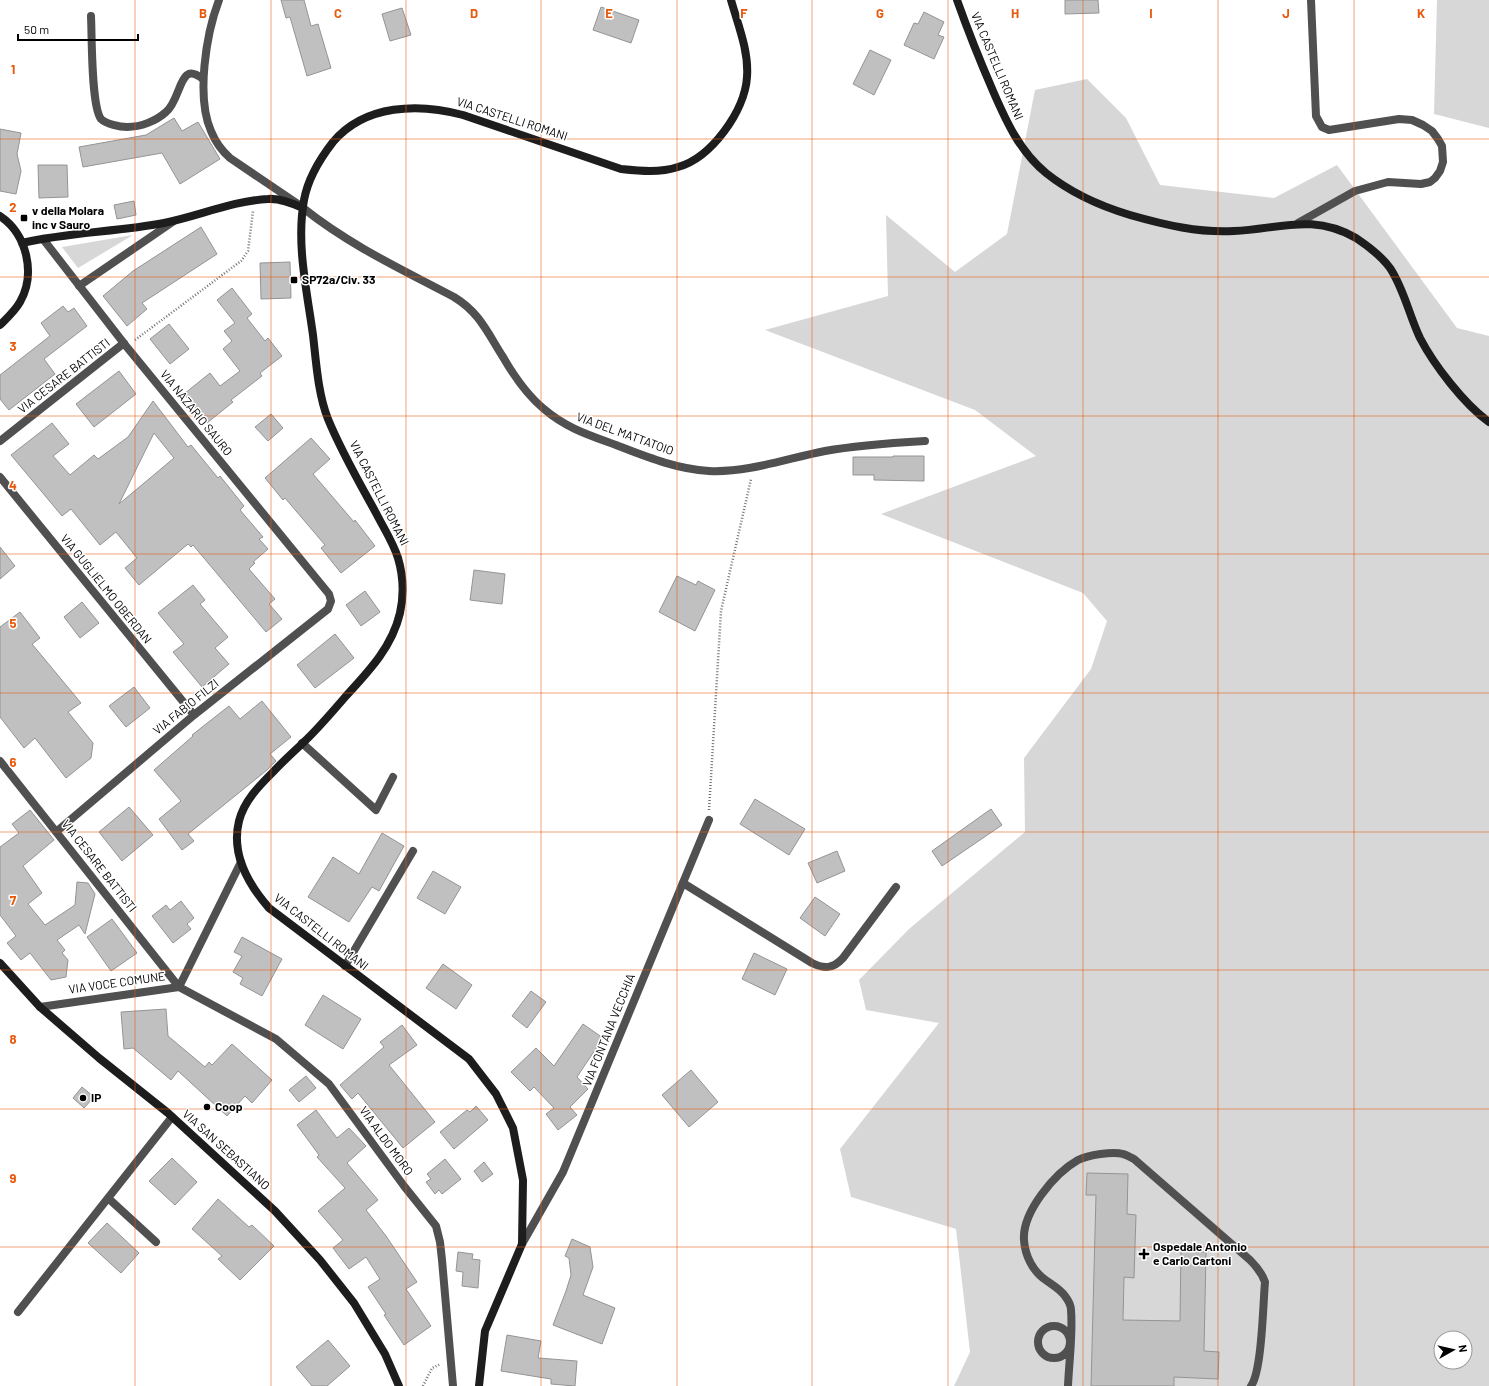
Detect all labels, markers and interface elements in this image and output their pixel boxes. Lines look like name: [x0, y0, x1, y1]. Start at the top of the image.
text: B: [199, 5, 207, 21]
text: C: [334, 5, 342, 21]
text: D: [470, 5, 478, 21]
text: E: [605, 5, 613, 21]
text: F: [740, 5, 748, 21]
text: G: [876, 5, 884, 21]
text: H: [1011, 5, 1019, 21]
text: I: [1149, 5, 1153, 21]
text: J: [1282, 5, 1290, 21]
text: K: [1417, 5, 1425, 21]
street label: VIA CASTELLI ROMANI: [969, 10, 1027, 122]
scale bar: [18, 16, 138, 42]
text: 50 m: [24, 22, 49, 36]
text: 1: [11, 61, 15, 77]
street label: VIA CASTELLI ROMANI: [455, 93, 570, 143]
text: 2: [9, 199, 17, 215]
place label: v della Molara inc v Sauro: [32, 203, 104, 231]
marker: v della Molara inc v Sauro: [19, 213, 29, 223]
place label: SP72a/Civ. 33: [302, 272, 376, 286]
marker: SP72a/Civ. 33: [289, 275, 299, 285]
street label: VIA CESARE BATTISTI: [15, 335, 112, 415]
text: 3: [9, 338, 17, 354]
street label: VIA NAZARIO SAURO: [158, 367, 236, 458]
street label: VIA DEL MATTATOIO: [575, 409, 676, 457]
street label: VIA CASTELLI ROMANI: [347, 438, 412, 547]
text: 4: [9, 477, 17, 493]
street label: VIA GUGLIELMO OBERDAN: [58, 531, 155, 646]
text: 5: [9, 615, 17, 631]
street label: VIA FABIO FILZI: [150, 676, 221, 737]
text: 6: [10, 754, 17, 770]
street label: VIA CESARE BATTISTI: [60, 817, 140, 914]
street label: VIA CASTELLI ROMANI: [272, 890, 372, 972]
text: 7: [10, 892, 17, 908]
street label: VIA VOCE COMUNE: [68, 968, 166, 996]
street label: VIA FONTANA VECCHIA: [579, 971, 637, 1088]
text: 8: [9, 1031, 17, 1047]
place label: IP: [91, 1090, 101, 1104]
marker: IP: [78, 1093, 88, 1103]
place label: Coop: [215, 1099, 243, 1113]
marker: Coop: [202, 1102, 212, 1112]
street label: VIA ALDO MORO: [357, 1103, 417, 1178]
street label: VIA SAN SEBASTIANO: [180, 1106, 273, 1192]
text: 9: [10, 1170, 17, 1186]
place label: Ospedale Antonio e Carlo Cartoni: [1153, 1239, 1247, 1267]
marker: Ospedale Antonio e Carlo Cartoni: [1138, 1248, 1150, 1260]
north arrow: [1433, 1330, 1473, 1370]
text: N: [1456, 1344, 1470, 1353]

